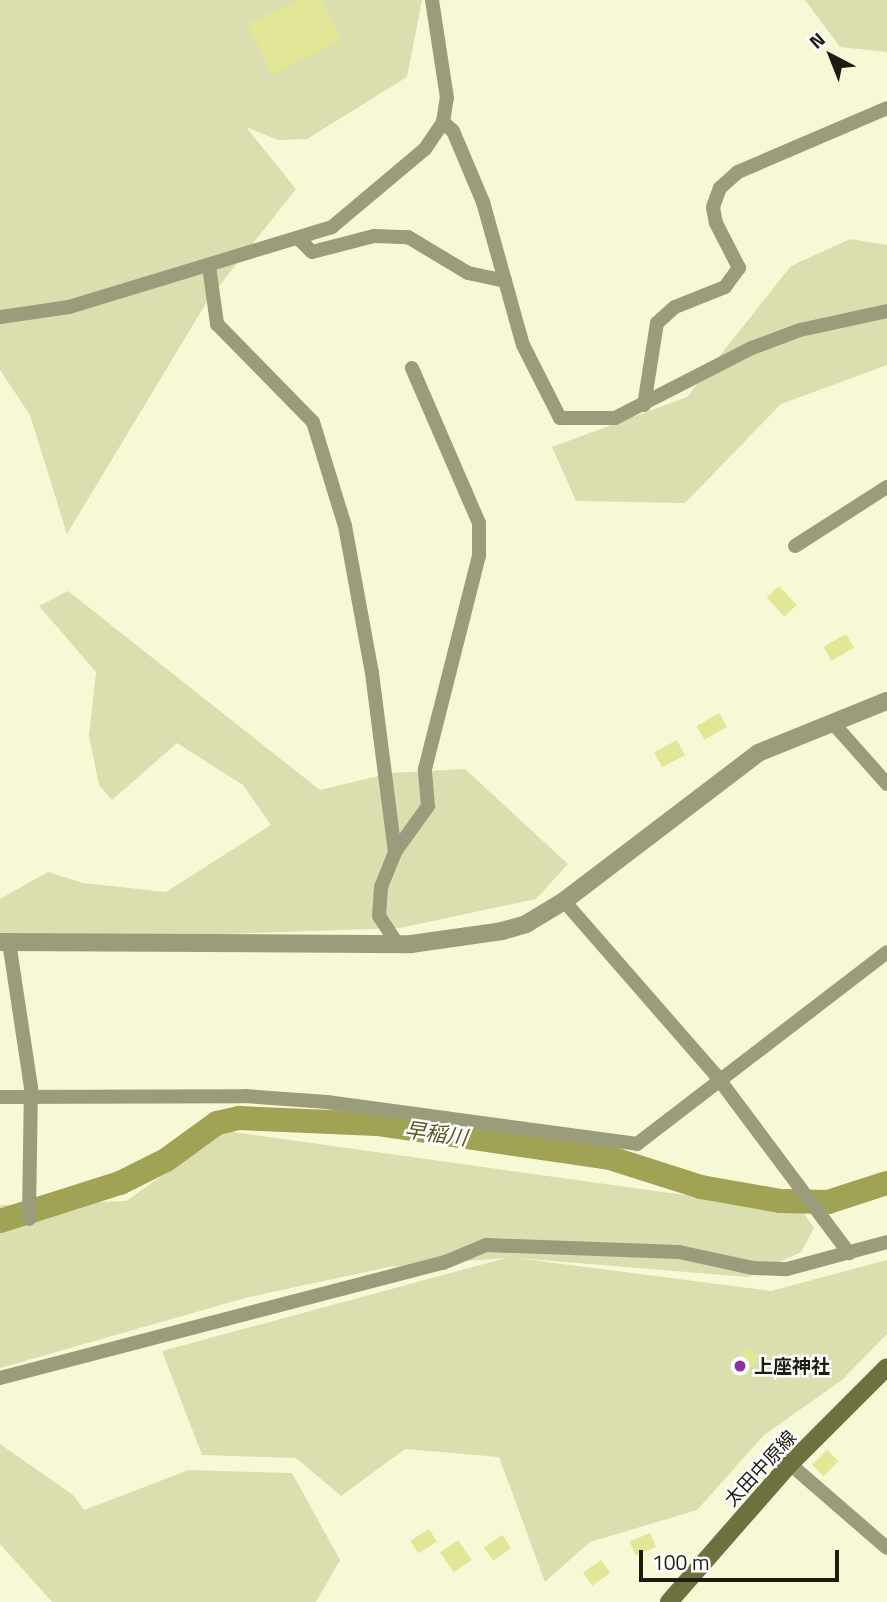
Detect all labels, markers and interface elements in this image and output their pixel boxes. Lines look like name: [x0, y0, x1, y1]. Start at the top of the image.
north arrow: [796, 21, 866, 91]
text: N: [802, 25, 831, 55]
water label: 早稲川: [403, 1116, 469, 1150]
place label: 上座神社: [754, 1355, 830, 1377]
marker: 上座神社: [732, 1358, 748, 1374]
street label: 太田中原線: [719, 1425, 801, 1511]
scale bar: [642, 1536, 842, 1580]
text: 100 m: [652, 1546, 709, 1578]

